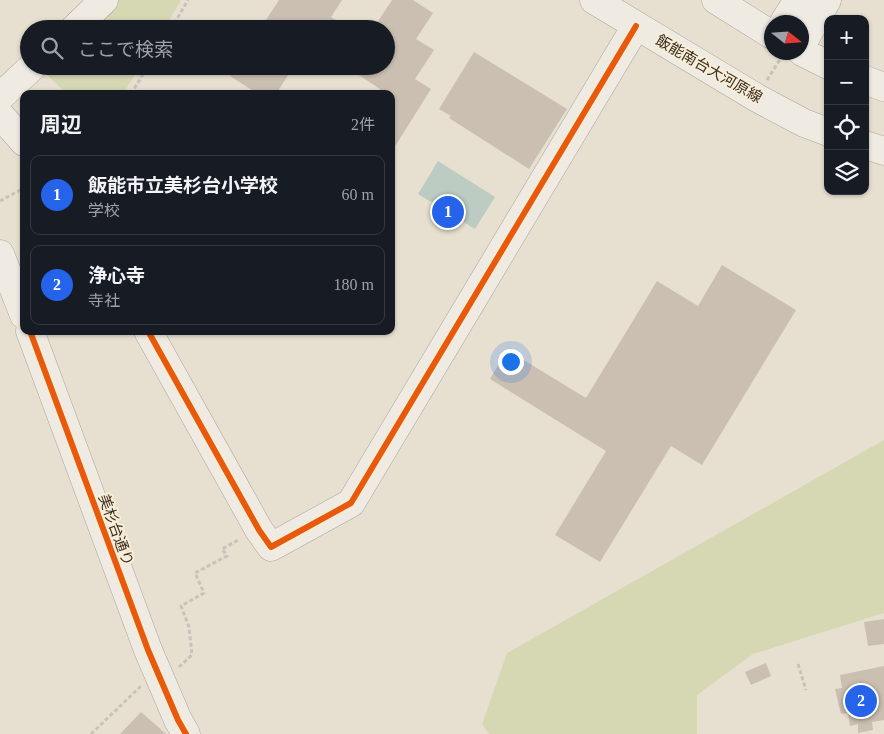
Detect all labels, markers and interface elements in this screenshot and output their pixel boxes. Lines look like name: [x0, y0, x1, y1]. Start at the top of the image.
north arrow: [764, 15, 809, 60]
map controls: [824, 15, 869, 195]
button: +: [824, 15, 869, 60]
search box: [20, 20, 395, 75]
street label: 飯能南台大河原線: [653, 31, 765, 106]
icon: search: [38, 34, 66, 62]
text: ここで検索: [78, 39, 173, 60]
button: −: [824, 60, 869, 105]
button: locate: [824, 105, 869, 150]
text: 周辺: [40, 113, 82, 137]
text: 2件: [351, 116, 375, 133]
button: layers: [824, 150, 869, 195]
text: 飯能市立美杉台小学校: [88, 175, 278, 196]
text: 1: [53, 186, 61, 203]
text: 60 m: [342, 186, 374, 203]
pin: 1: [432, 193, 464, 231]
text: 学校: [88, 202, 120, 219]
text: 浄心寺: [88, 265, 145, 286]
text: 2: [53, 276, 61, 293]
text: 180 m: [334, 276, 374, 293]
text: 寺社: [88, 292, 120, 309]
your location: [498, 349, 524, 375]
street label: 美杉台通り: [96, 492, 136, 568]
pin: 2: [845, 682, 877, 720]

